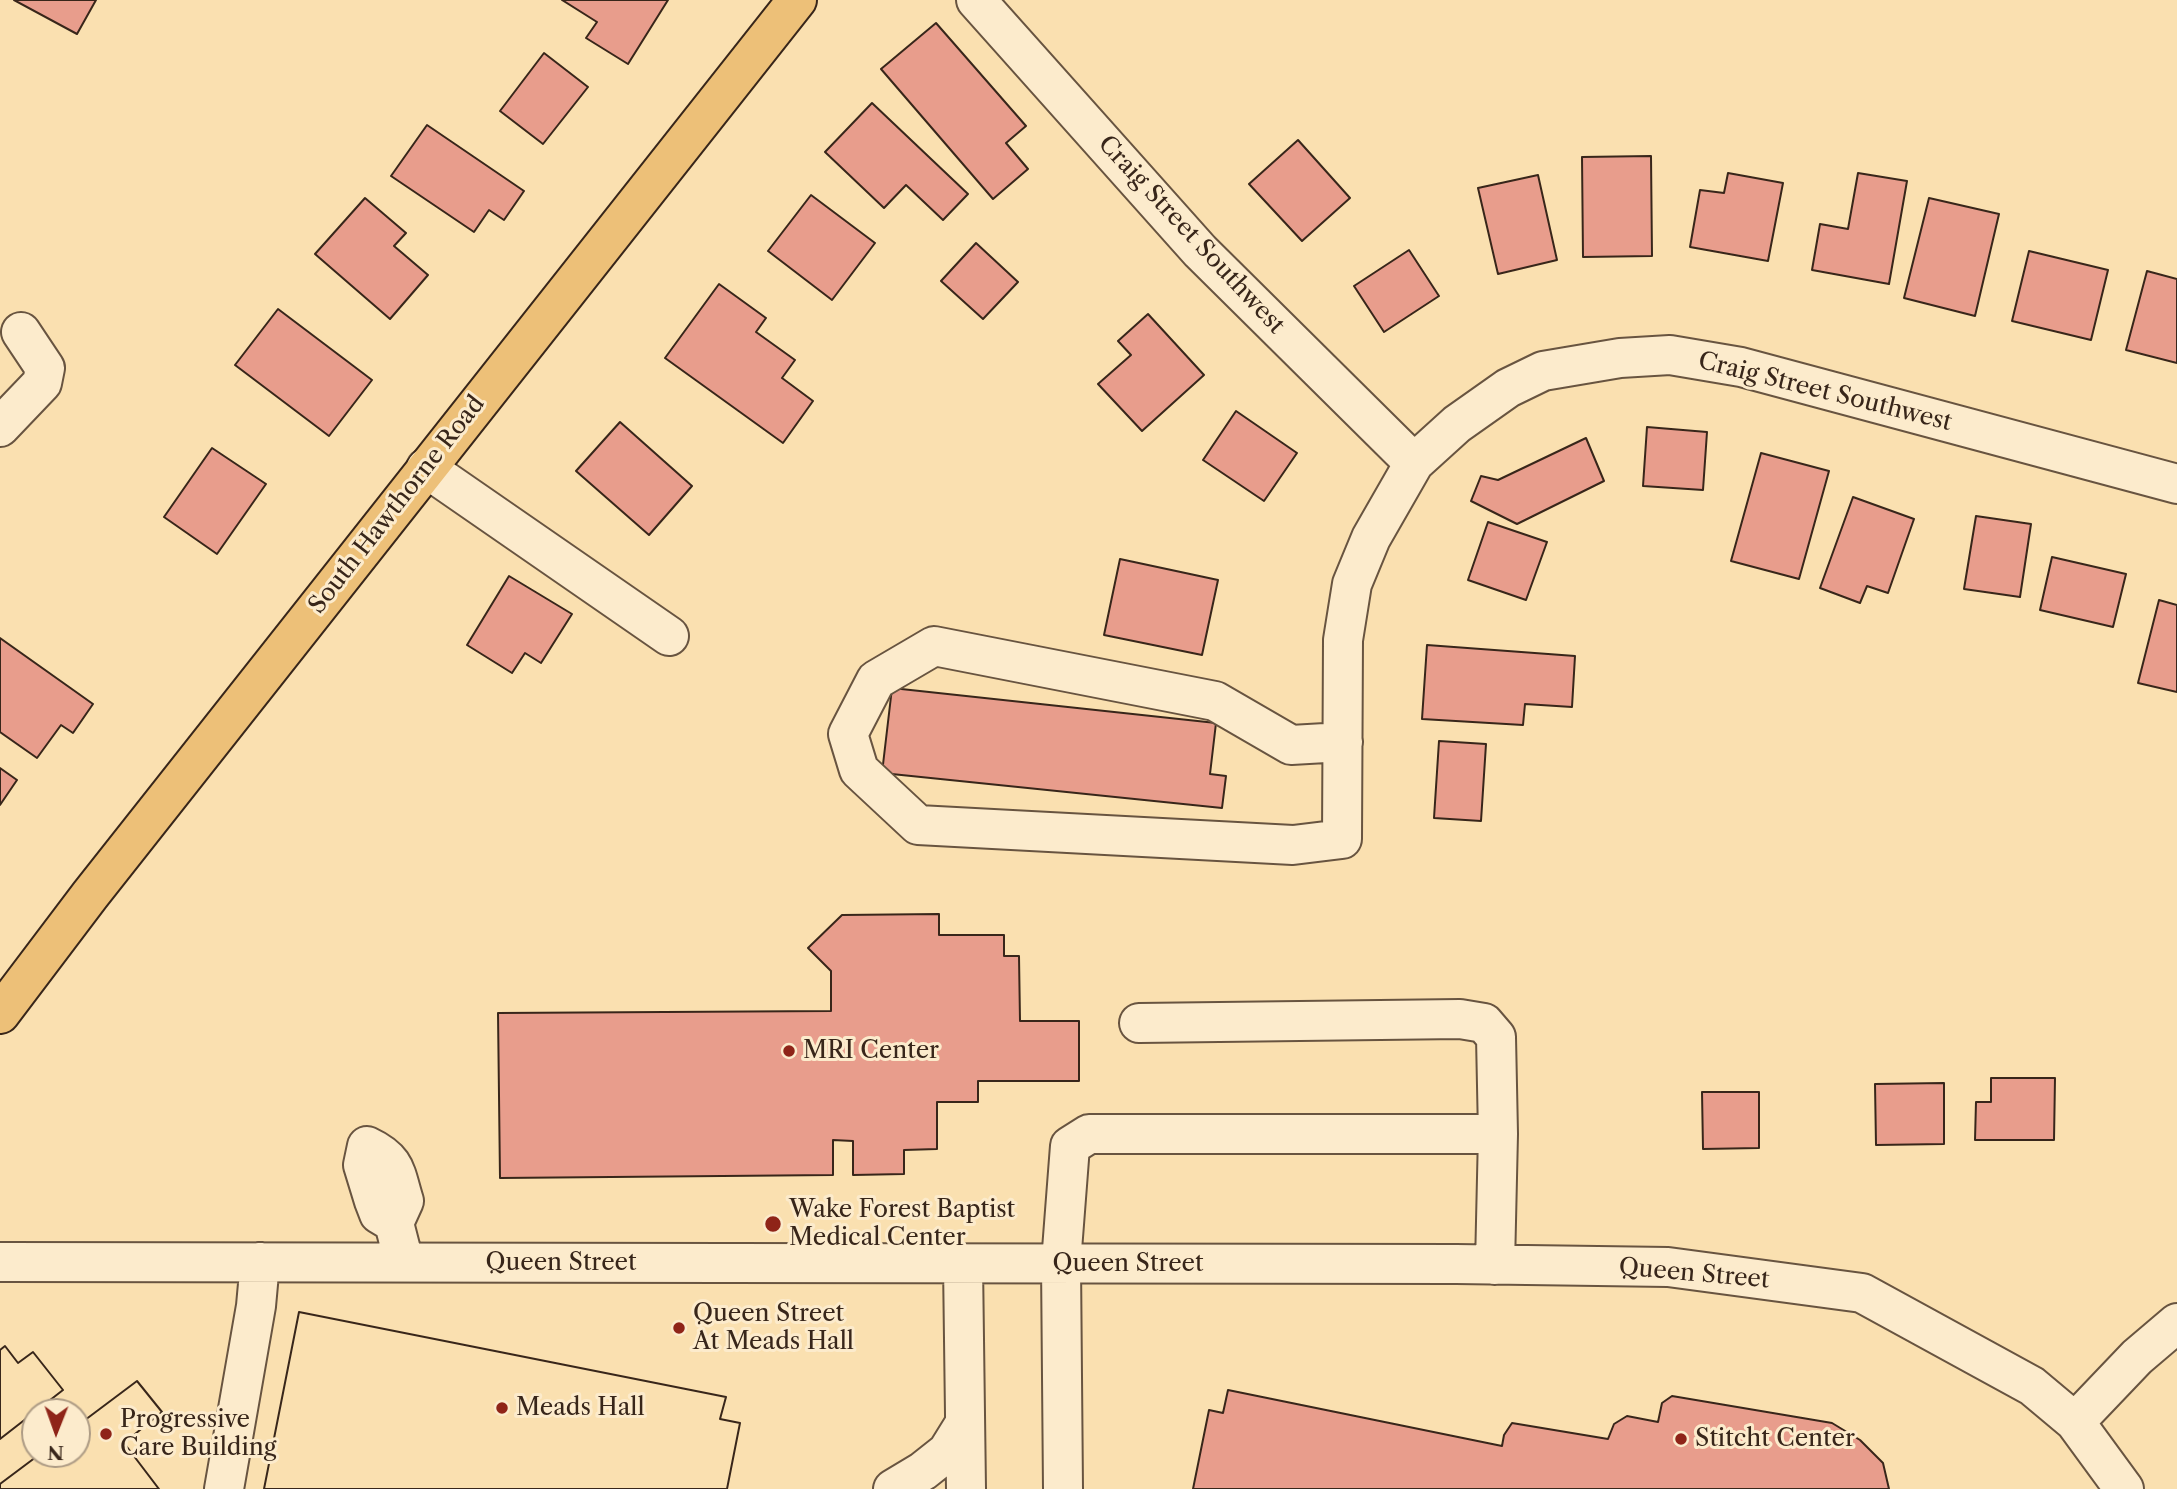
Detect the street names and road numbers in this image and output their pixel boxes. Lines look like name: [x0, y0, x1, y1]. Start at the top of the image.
street label: Craig Street Southwest: [1092, 130, 1290, 340]
street label: Craig Street Southwest: [1695, 347, 1955, 437]
street label: South Hawthorne Road: [303, 390, 491, 620]
street label: Queen Street: [485, 1249, 637, 1277]
street label: Queen Street: [1052, 1250, 1204, 1278]
street label: Queen Street: [1618, 1253, 1770, 1295]

